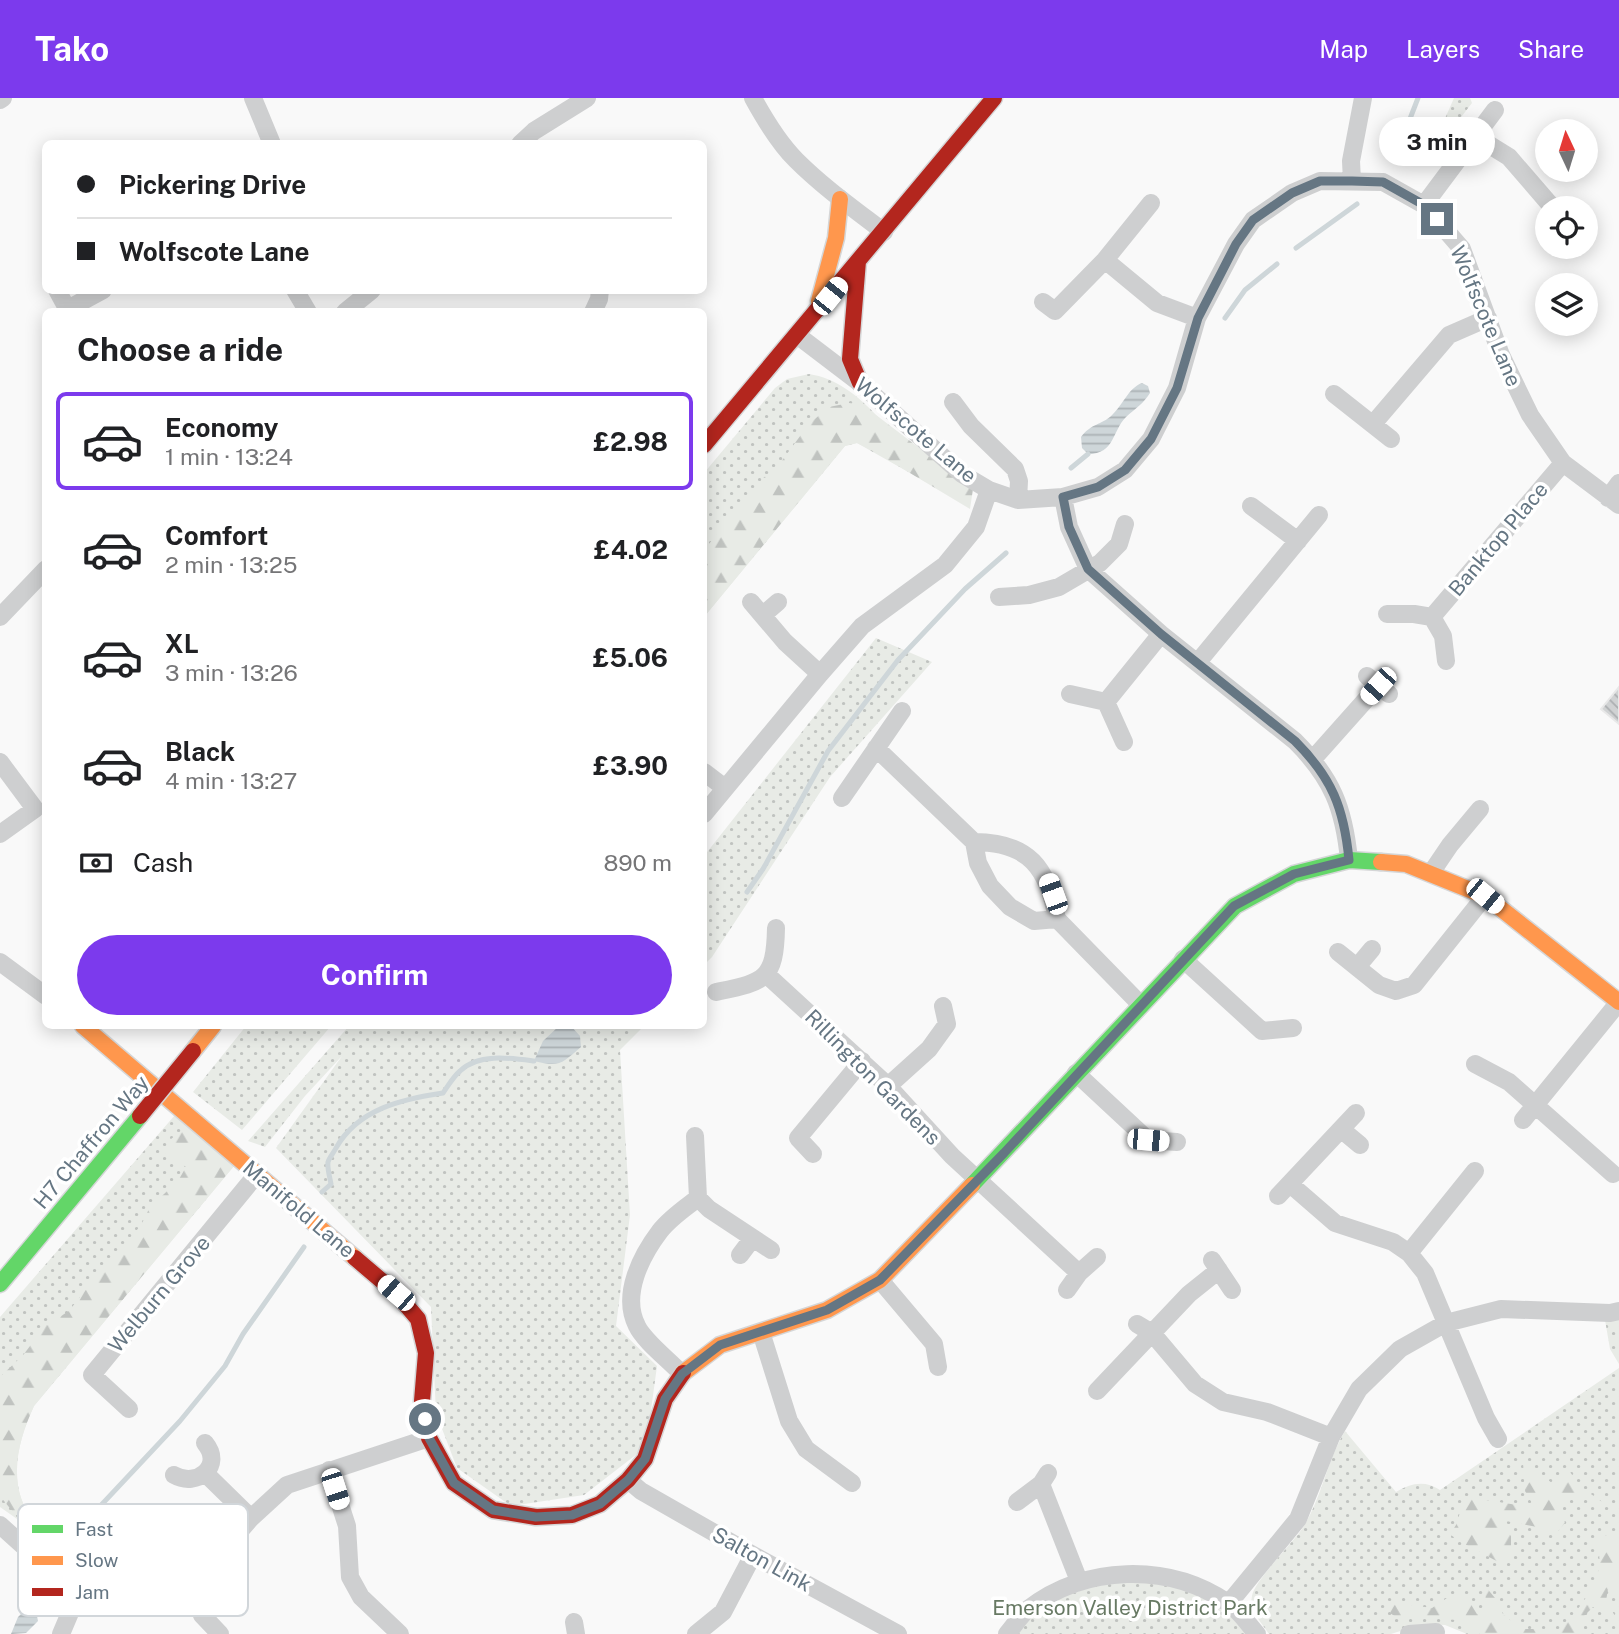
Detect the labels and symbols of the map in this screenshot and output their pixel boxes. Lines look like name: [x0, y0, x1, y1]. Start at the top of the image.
callout: 3 min: [1379, 117, 1495, 166]
north arrow: [1535, 119, 1598, 182]
route end: [1421, 203, 1453, 235]
street label: Wolfscote Lane: [1445, 242, 1527, 390]
car: [809, 273, 852, 319]
street label: Wolfscote Lane: [850, 372, 982, 488]
street label: Banktop Place: [1443, 477, 1553, 601]
car: [1357, 663, 1400, 709]
car: [1036, 871, 1071, 917]
car: [1463, 875, 1508, 917]
street label: Rillington Gardens: [800, 1004, 946, 1150]
street label: H7 Chaffron Way: [28, 1070, 154, 1214]
car: [1127, 1128, 1170, 1152]
street label: Manifold Lane: [238, 1155, 360, 1263]
street label: Welburn Grove: [103, 1230, 215, 1358]
car: [374, 1271, 419, 1315]
route start: [409, 1403, 441, 1435]
car: [319, 1466, 352, 1512]
legend: [18, 1504, 248, 1616]
text: Fast: [75, 1518, 113, 1540]
street label: Salton Link: [708, 1522, 816, 1597]
text: Slow: [75, 1549, 119, 1571]
text: Jam: [75, 1581, 109, 1603]
park label: Emerson Valley District Park: [992, 1595, 1268, 1620]

